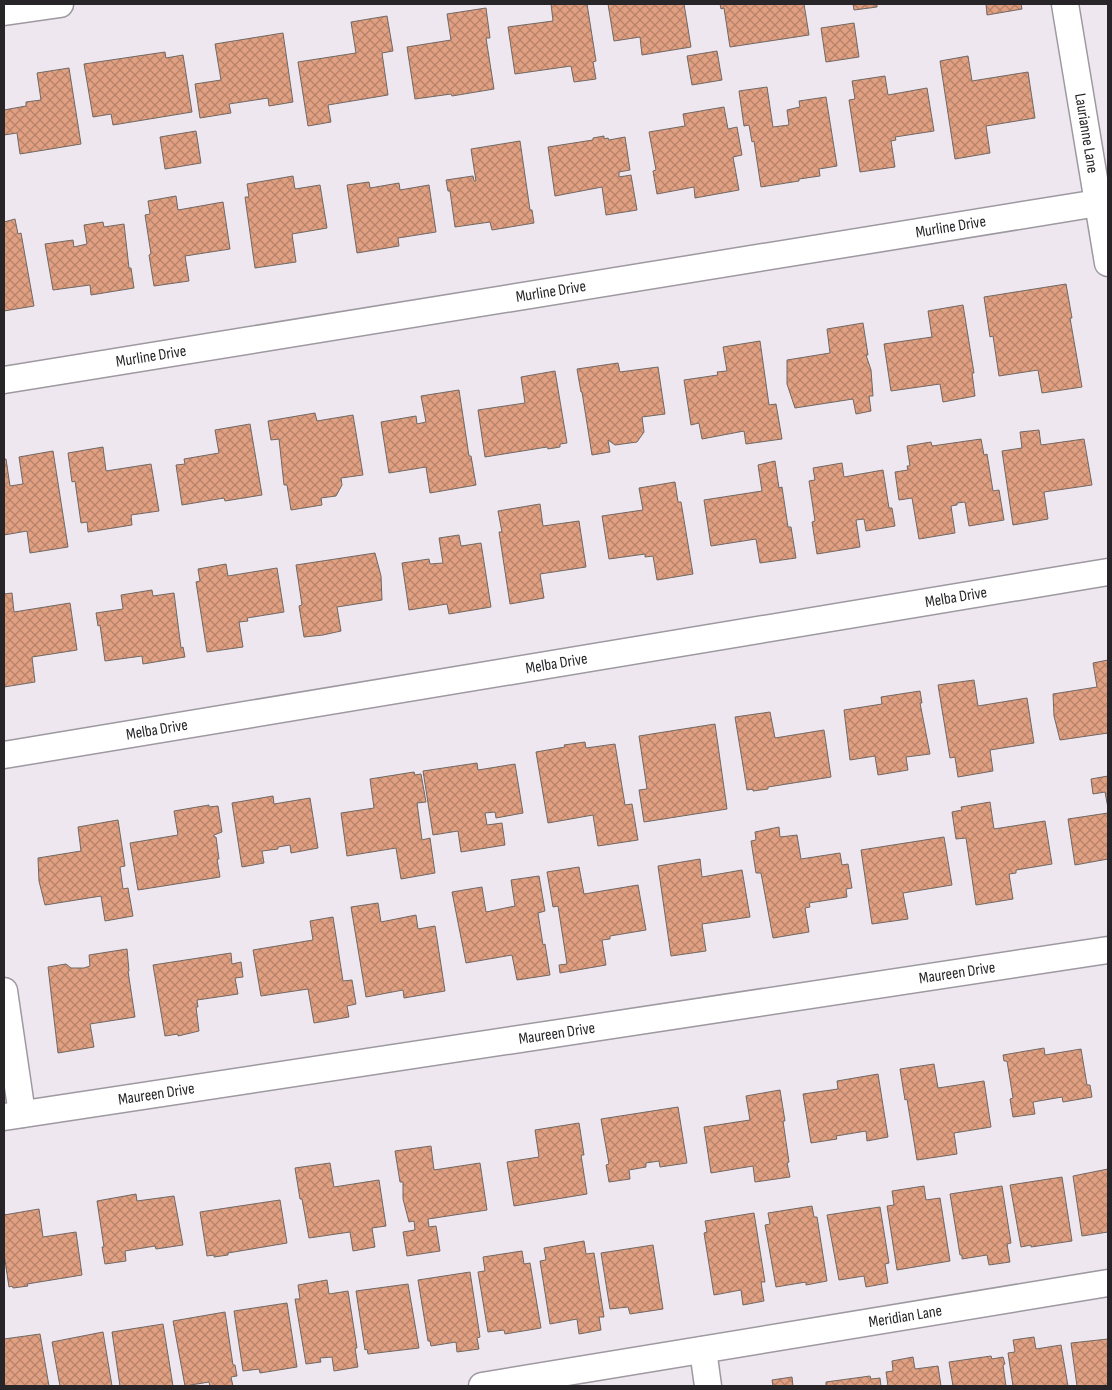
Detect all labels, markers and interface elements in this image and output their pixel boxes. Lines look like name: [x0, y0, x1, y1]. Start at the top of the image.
street label: Laurianne Lane: [1070, 92, 1102, 175]
street label: Murline Drive: [914, 212, 987, 242]
street label: Murline Drive: [514, 276, 587, 307]
street label: Murline Drive: [115, 341, 188, 371]
street label: Melba Drive: [924, 583, 988, 612]
street label: Melba Drive: [524, 649, 589, 678]
street label: Melba Drive: [125, 715, 189, 744]
street label: Maureen Drive: [918, 958, 997, 988]
street label: Maureen Drive: [517, 1018, 596, 1049]
street label: Maureen Drive: [117, 1079, 196, 1109]
street label: Meridian Lane: [867, 1301, 943, 1332]

